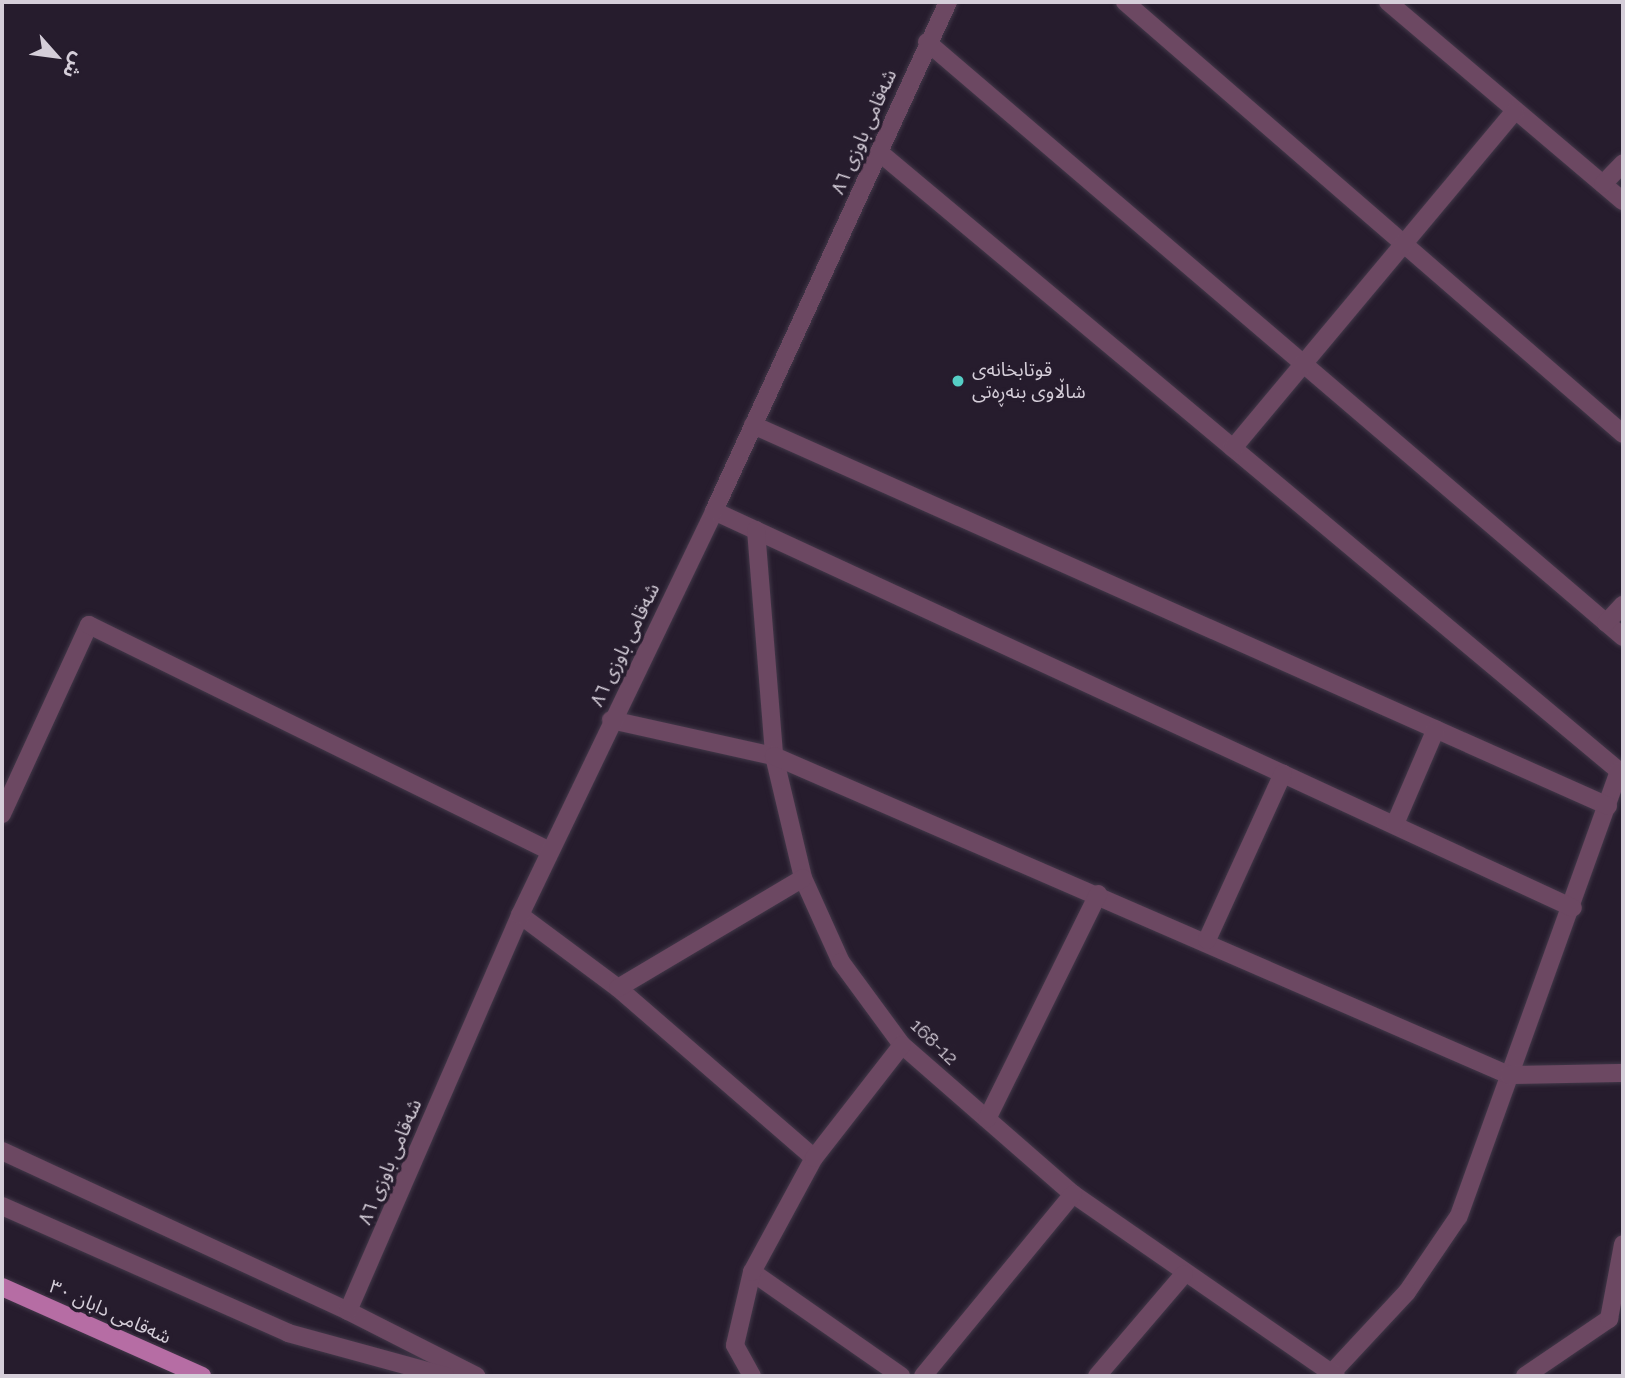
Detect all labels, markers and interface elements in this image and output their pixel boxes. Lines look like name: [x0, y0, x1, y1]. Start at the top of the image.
north arrow: [21, 21, 91, 91]
text: ش: [59, 49, 90, 83]
street label: شەقامی باوزی ٨٦: [826, 66, 902, 198]
place label: قوتابخانەی شاڵاوی بنەڕەتی: [972, 359, 1086, 403]
marker: قوتابخانەی شاڵاوی بنەڕەتی: [950, 373, 966, 389]
street label: شەقامی باوزی ٨٦: [585, 580, 665, 710]
street label: 168-12: [906, 1014, 962, 1070]
street label: شەقامی باوزی ٨٦: [353, 1096, 427, 1228]
street label: شەقامی دابان ٣٠: [46, 1275, 174, 1349]

